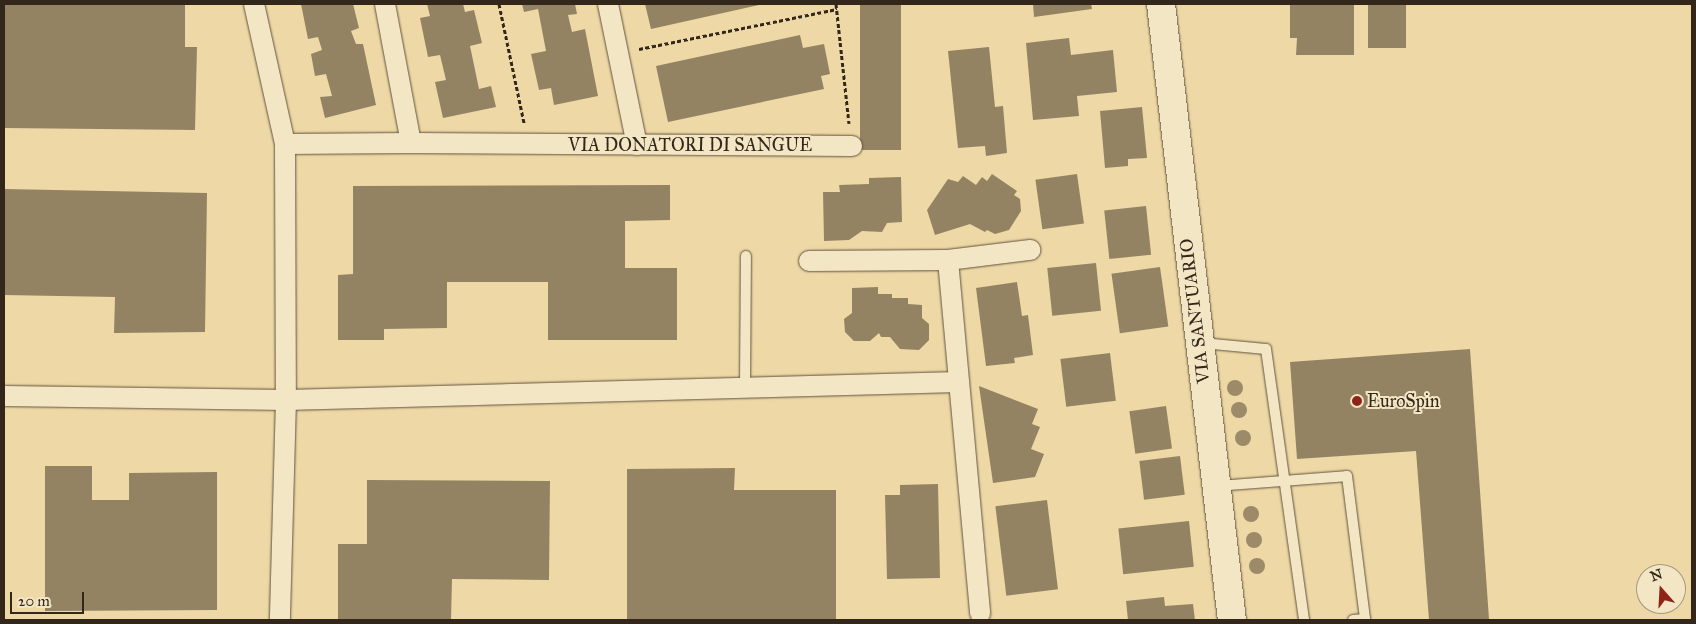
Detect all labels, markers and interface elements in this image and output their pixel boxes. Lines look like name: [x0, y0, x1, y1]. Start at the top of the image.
street label: VIA DONATORI DI SANGUE: [568, 134, 812, 156]
street label: VIA SANTUARIO: [1175, 237, 1215, 385]
place label: EuroSpin: [1367, 390, 1439, 412]
marker: EuroSpin: [1351, 395, 1363, 407]
north arrow: [1636, 564, 1686, 614]
text: N: [1648, 565, 1665, 585]
scale bar: [12, 582, 86, 614]
text: 20 m: [18, 592, 50, 610]

